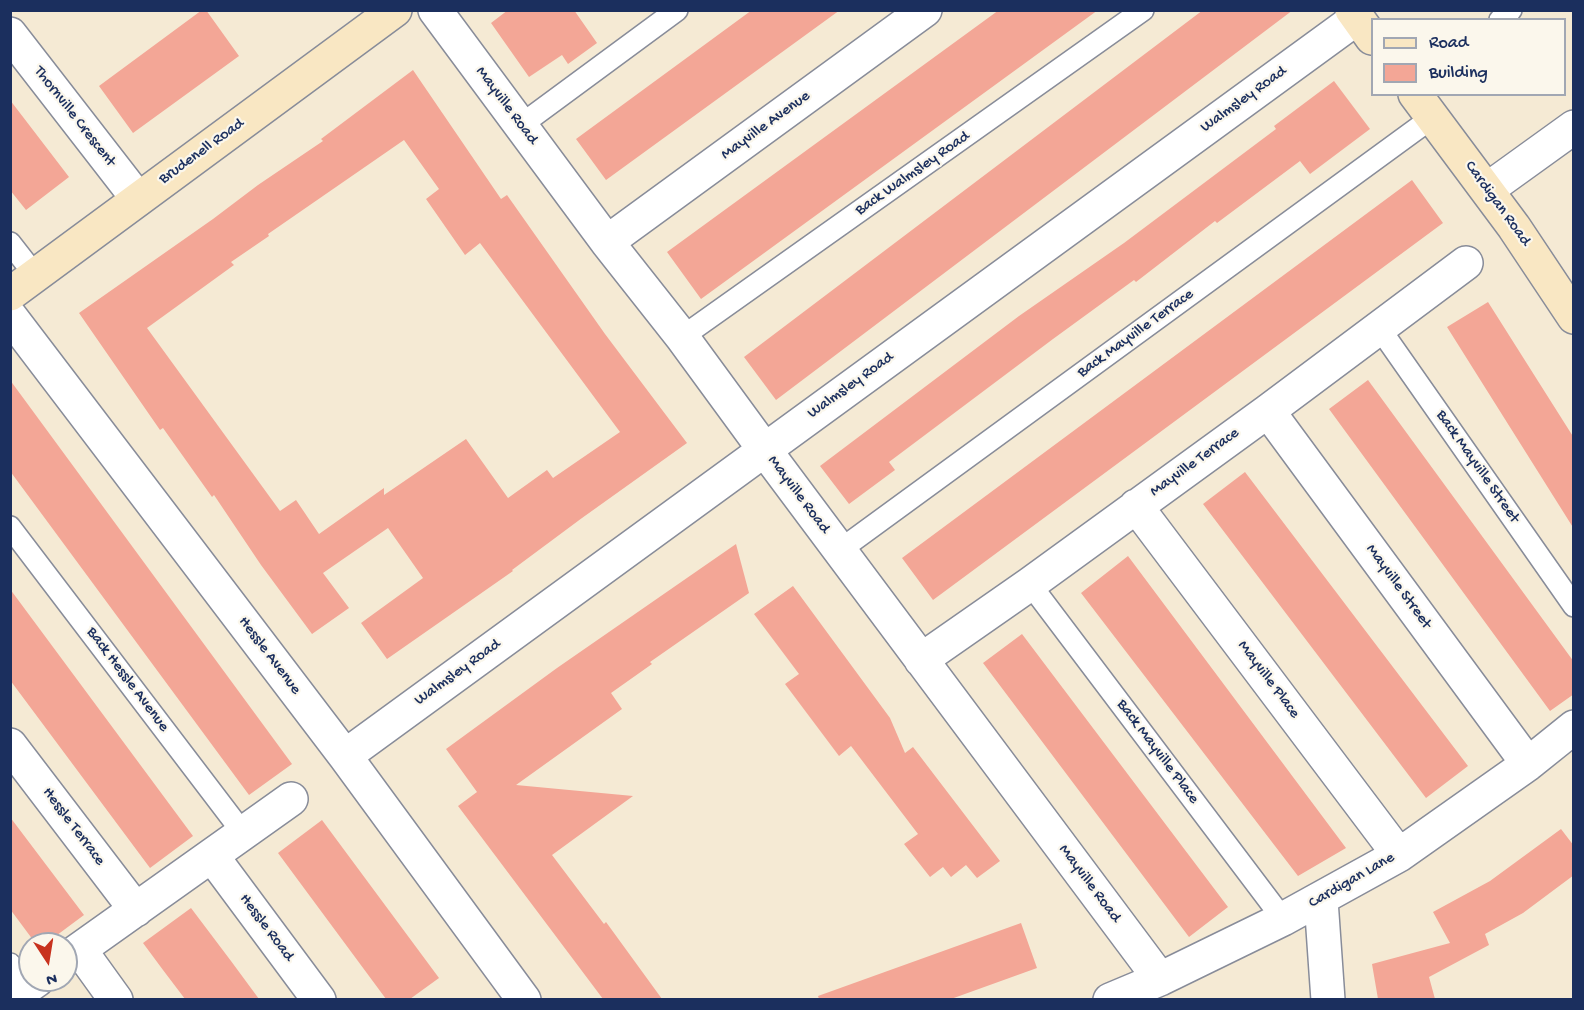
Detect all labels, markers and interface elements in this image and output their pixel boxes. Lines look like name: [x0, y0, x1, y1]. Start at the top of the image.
legend: [1371, 18, 1566, 96]
text: Road: [1429, 33, 1468, 54]
street label: Walmsley Road: [1197, 62, 1291, 138]
street label: Thornville Crescent: [29, 63, 119, 171]
street label: Mayville Road: [471, 63, 541, 149]
text: Building: [1429, 63, 1488, 84]
street label: Mayville Avenue: [718, 87, 814, 165]
street label: Brudenell Road: [156, 115, 248, 189]
street label: Back Walmsley Road: [852, 127, 974, 221]
street label: Cardigan Road: [1460, 158, 1534, 250]
street label: Back Mayville Terrace: [1074, 285, 1198, 383]
street label: Walmsley Road: [804, 348, 898, 424]
street label: Back Mayville Street: [1431, 407, 1523, 527]
street label: Mayville Terrace: [1147, 424, 1243, 502]
street label: Mayville Road: [763, 452, 833, 538]
street label: Mayville Street: [1361, 541, 1435, 633]
street label: Hessle Avenue: [233, 613, 305, 699]
street label: Back Hessle Avenue: [81, 624, 173, 736]
street label: Walmsley Road: [411, 635, 505, 711]
street label: Mayville Place: [1233, 637, 1303, 723]
street label: Back Mayville Place: [1111, 696, 1203, 808]
street label: Hessle Terrace: [37, 784, 109, 870]
street label: Mayville Road: [1054, 841, 1124, 927]
street label: Cardigan Lane: [1306, 849, 1398, 913]
street label: Hessle Road: [234, 890, 298, 966]
north arrow: [18, 932, 78, 992]
text: N: [44, 968, 59, 989]

